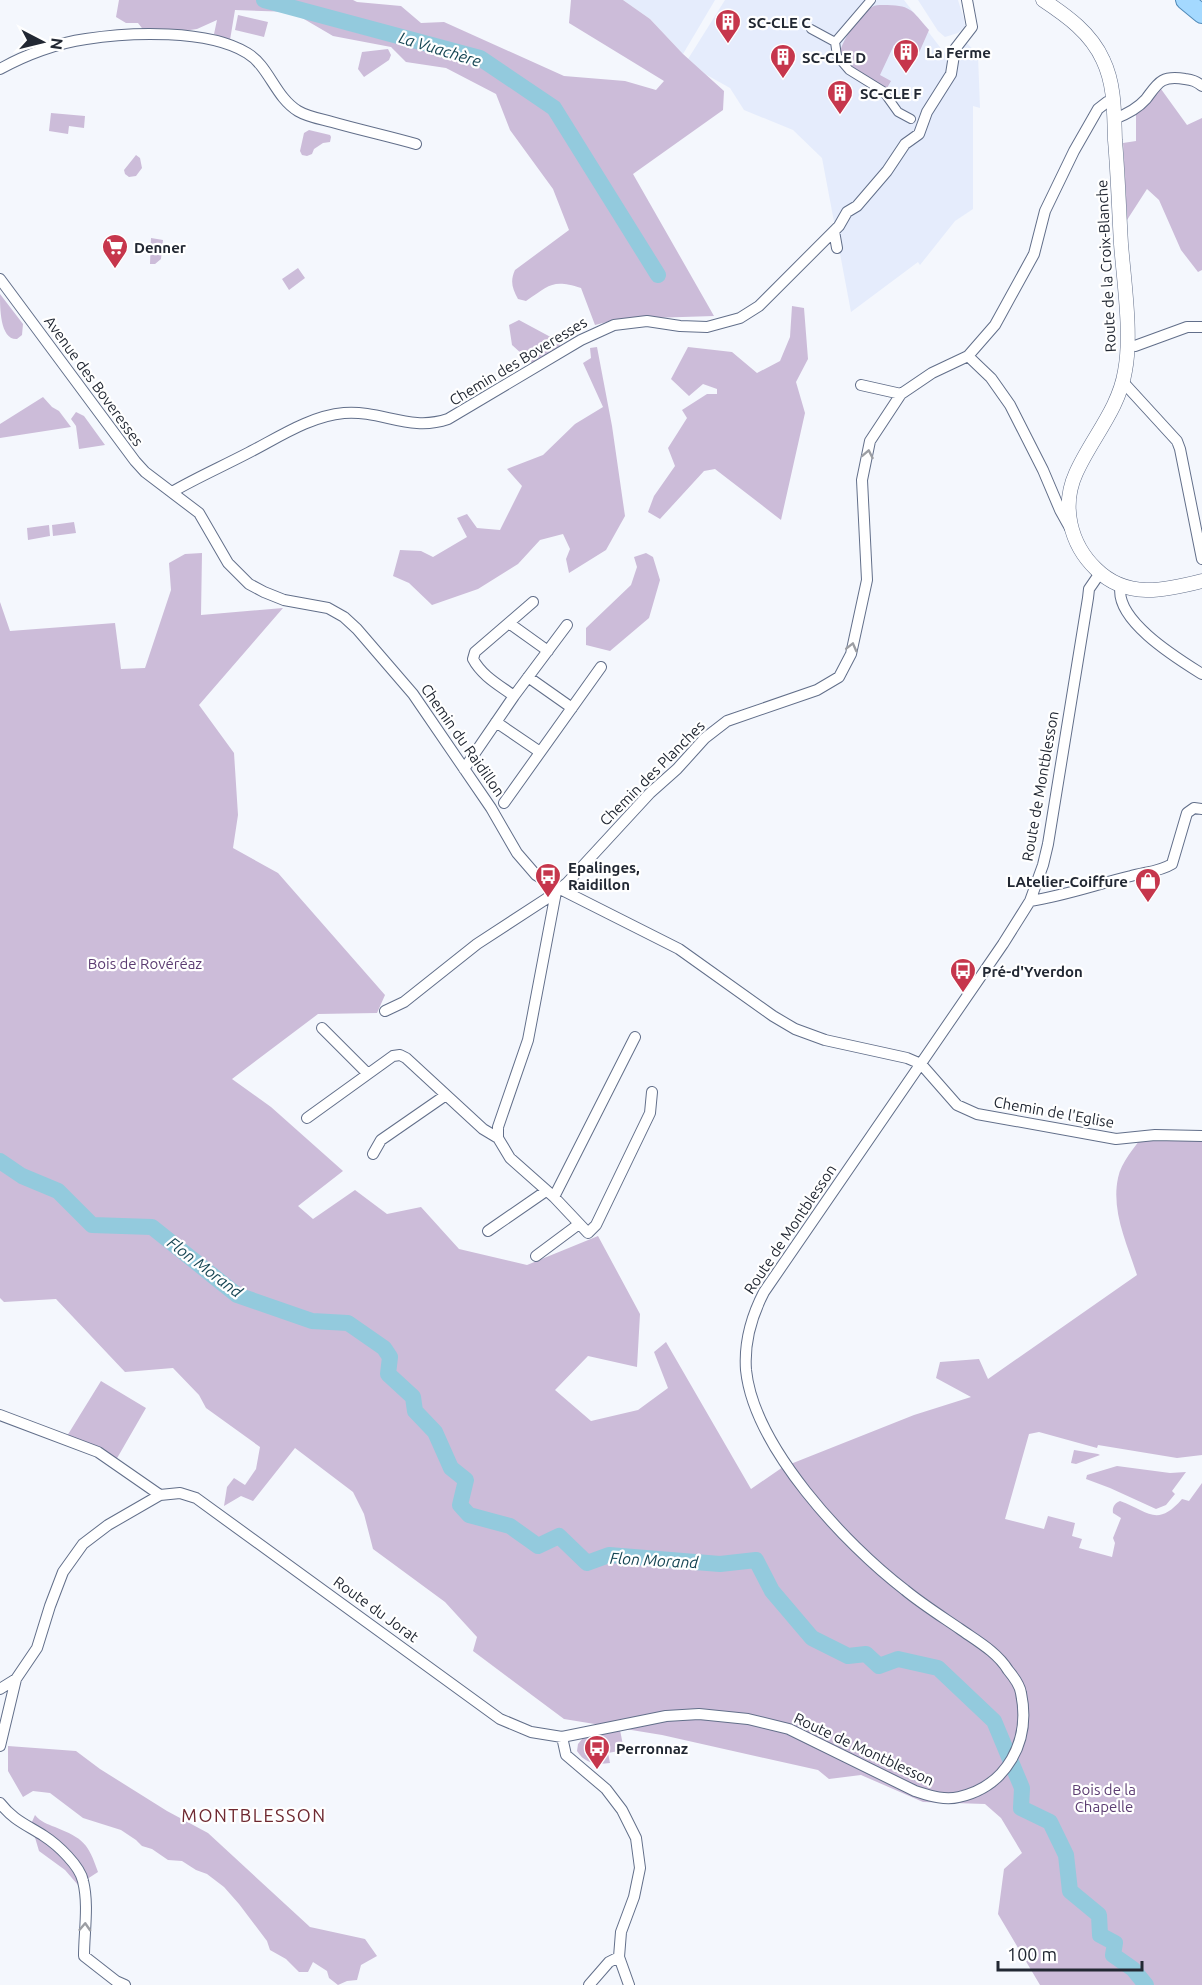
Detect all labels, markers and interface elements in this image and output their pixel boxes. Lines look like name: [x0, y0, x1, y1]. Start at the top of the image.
building icon: SC-CLE C: [713, 7, 743, 45]
north arrow: [12, 12, 72, 72]
place label: SC-CLE C: [748, 14, 811, 31]
water label: La Vuachère: [397, 28, 483, 70]
text: N: [47, 37, 67, 51]
building icon: La Ferme: [891, 37, 921, 75]
building icon: SC-CLE D: [768, 42, 798, 80]
place label: La Ferme: [926, 44, 991, 61]
place label: SC-CLE D: [802, 49, 866, 66]
building icon: SC-CLE F: [825, 78, 855, 116]
place label: SC-CLE F: [860, 85, 922, 102]
street label: Route de la Croix-Blanche: [1093, 179, 1119, 353]
supermarket icon: Denner: [100, 232, 130, 270]
place label: Denner: [134, 239, 187, 256]
street label: Avenue des Boveresses: [41, 313, 147, 449]
street label: Chemin des Boveresses: [446, 313, 590, 409]
one-way arrow: [861, 449, 874, 459]
one-way arrow: [845, 642, 857, 652]
street label: Chemin du Raidillon: [418, 680, 508, 800]
street label: Route de Montblesson: [1018, 710, 1062, 862]
street label: Chemin des Planches: [596, 717, 708, 829]
place label: Epalinges, Raidillon: [568, 859, 640, 893]
bus stop icon: Epalinges, Raidillon: [533, 861, 563, 899]
shop icon: LAtelier-Coiffure: [1133, 866, 1163, 904]
place label: LAtelier-Coiffure: [1007, 873, 1128, 890]
park label: Bois de Rovéréaz: [88, 955, 202, 972]
bus stop icon: Pré-d'Yverdon: [948, 956, 978, 994]
place label: Pré-d'Yverdon: [982, 963, 1083, 980]
street label: Chemin de l'Eglise: [992, 1093, 1116, 1131]
street label: Route de Montblesson: [740, 1161, 840, 1297]
water label: Flon Morand: [164, 1233, 247, 1302]
water label: Flon Morand: [609, 1549, 700, 1571]
street label: Route du Jorat: [330, 1573, 422, 1645]
street label: Route de Montblesson: [791, 1709, 937, 1789]
bus stop icon: Perronnaz: [582, 1733, 612, 1771]
place label: Perronnaz: [616, 1740, 688, 1757]
park label: Bois de la Chapelle: [1072, 1781, 1136, 1815]
district label: MONTBLESSON: [181, 1805, 327, 1825]
one-way arrow: [78, 1923, 91, 1932]
scale bar: [998, 1934, 1142, 1972]
text: 100 m: [1007, 1944, 1057, 1964]

